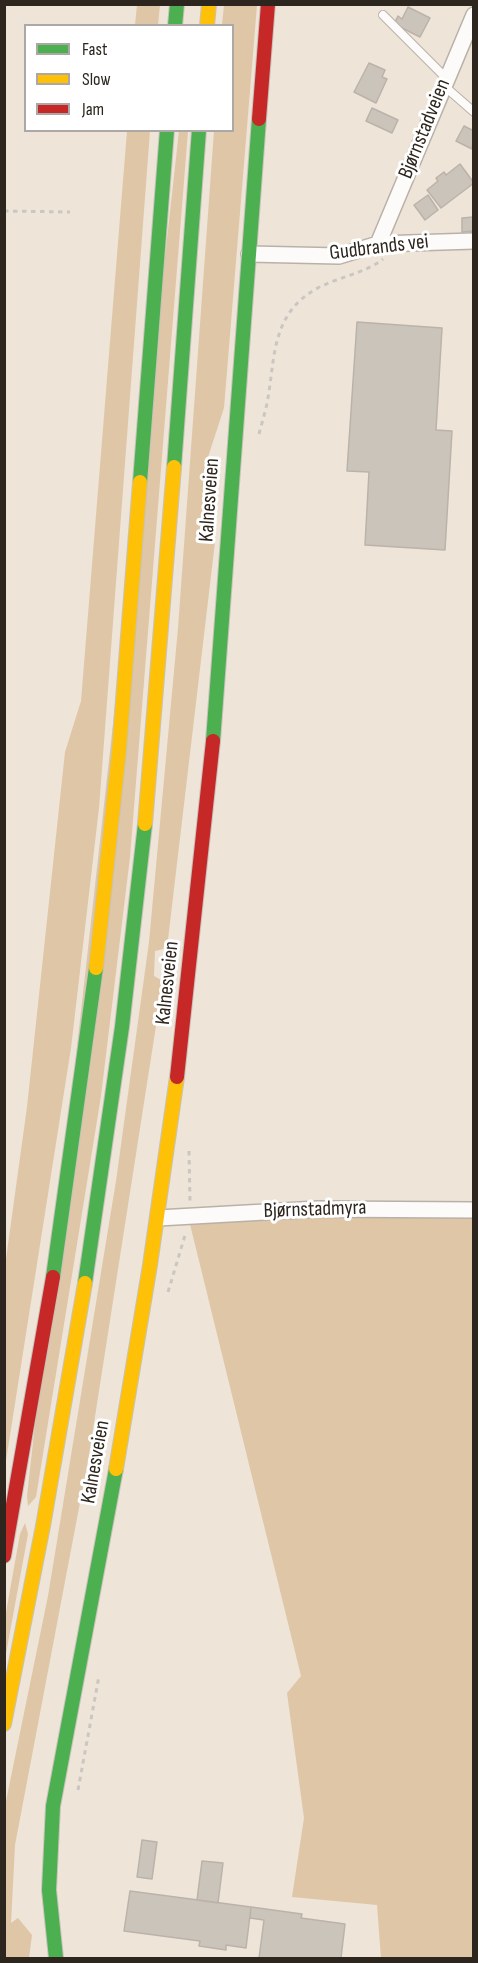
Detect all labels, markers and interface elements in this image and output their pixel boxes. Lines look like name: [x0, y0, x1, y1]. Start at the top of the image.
legend: [24, 24, 234, 132]
text: Fast: [82, 39, 107, 60]
text: Slow: [82, 69, 111, 90]
street label: Bjørnstadveien: [394, 75, 456, 183]
text: Jam: [82, 99, 104, 120]
street label: Gudbrands vei: [328, 229, 430, 267]
street label: Kalnesveien: [195, 457, 225, 543]
street label: Kalnesveien: [151, 940, 185, 1026]
street label: Bjørnstadmyra: [263, 1196, 367, 1224]
street label: Kalnesveien: [76, 1418, 116, 1506]

